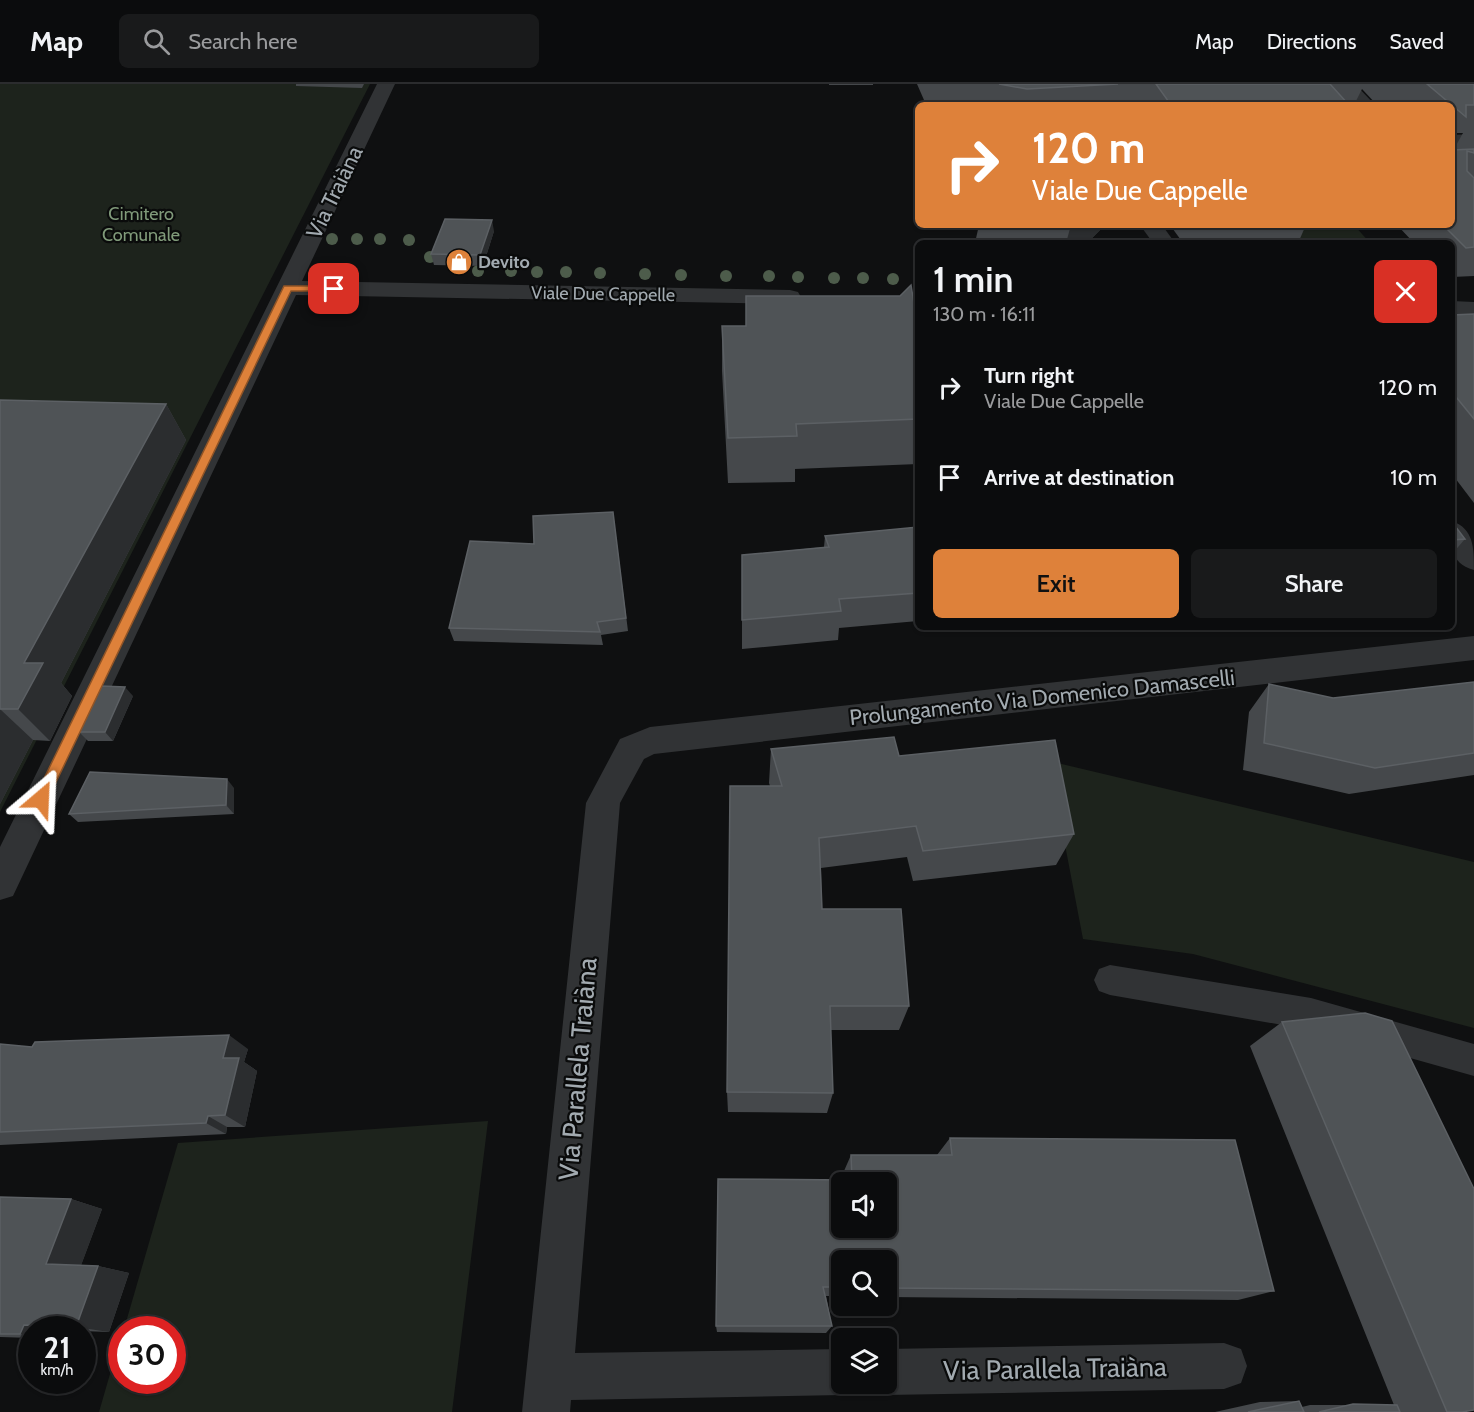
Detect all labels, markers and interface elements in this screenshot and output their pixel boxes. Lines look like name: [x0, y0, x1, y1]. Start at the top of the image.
search box: [119, 14, 539, 68]
text: Map: [30, 24, 83, 58]
icon: search: [140, 25, 173, 58]
text: Search here: [188, 28, 297, 55]
text: Map: [1195, 29, 1234, 54]
text: Directions: [1267, 29, 1356, 54]
text: Saved: [1389, 29, 1444, 54]
text: 120 m: [1032, 122, 1145, 174]
icon: right: [933, 126, 1011, 204]
street label: Via Traiàna: [300, 141, 369, 243]
text: Viale Due Cappelle: [1032, 174, 1248, 207]
park label: Cimitero Comunale: [102, 203, 180, 246]
shop icon: Devito: [444, 247, 474, 277]
place label: Devito: [478, 251, 530, 273]
text: 1 min: [933, 257, 1013, 301]
button: close: [1374, 260, 1437, 323]
pin: [308, 263, 359, 314]
icon: arrive: [317, 272, 350, 305]
street label: Viale Due Cappelle: [531, 282, 675, 306]
text: 130 m · 16:11: [933, 302, 1035, 326]
text: Turn right: [984, 362, 1074, 389]
icon: right: [933, 371, 966, 404]
text: 120 m: [1379, 374, 1437, 401]
text: Viale Due Cappelle: [984, 389, 1144, 413]
icon: arrive: [933, 461, 966, 494]
text: Arrive at destination: [984, 464, 1174, 491]
text: 10 m: [1390, 464, 1437, 491]
button: Exit: [933, 549, 1179, 618]
button: Share: [1191, 549, 1437, 618]
street label: Prolungamento Via Domenico Damascelli: [848, 664, 1236, 731]
position arrow: [9, 767, 73, 831]
street label: Via Parallela Traiàna: [551, 956, 604, 1182]
map controls: [831, 1172, 897, 1394]
button: sound: [831, 1172, 897, 1238]
button: search: [831, 1250, 897, 1316]
speed limit sign: 30: [108, 1316, 186, 1394]
button: layers: [831, 1328, 897, 1394]
text: 21: [44, 1329, 70, 1366]
street label: Via Parallela Traiàna: [943, 1350, 1167, 1387]
text: km/h: [41, 1361, 73, 1379]

